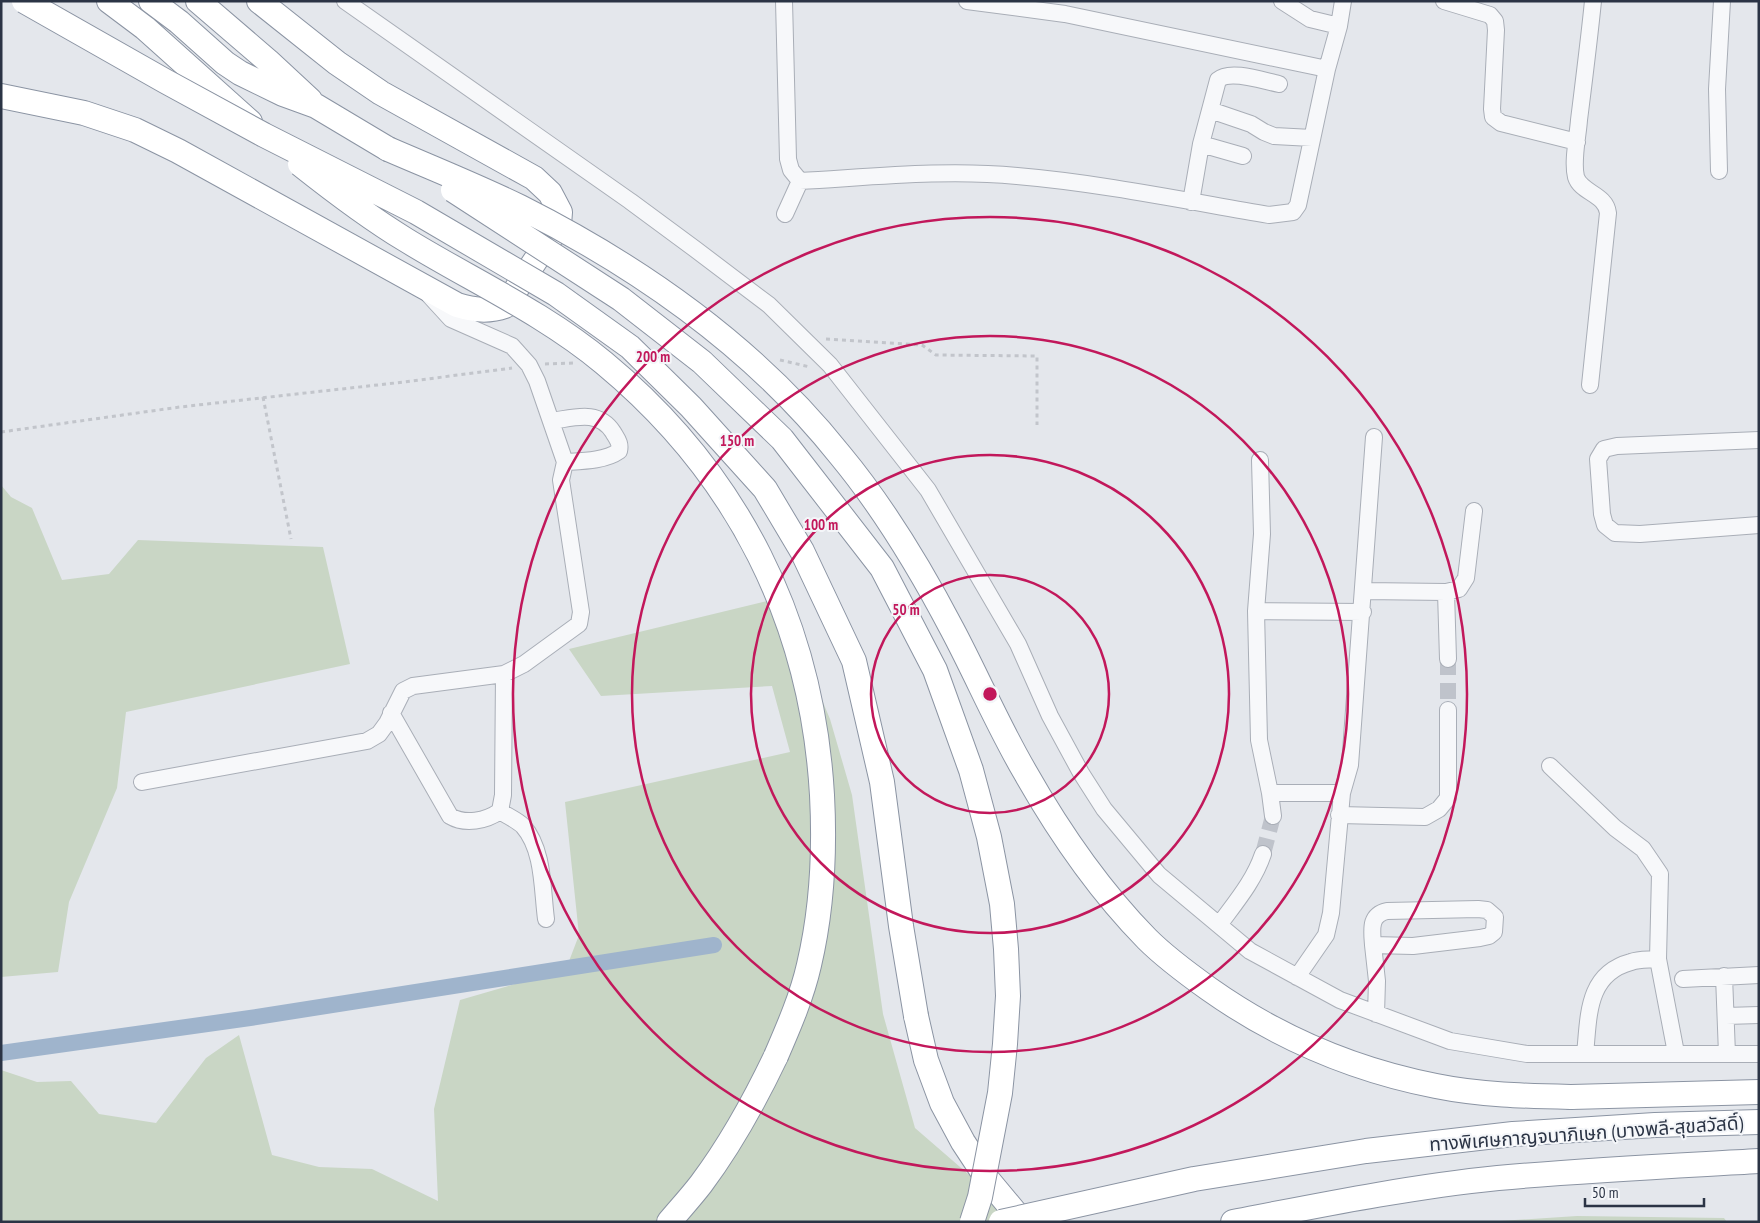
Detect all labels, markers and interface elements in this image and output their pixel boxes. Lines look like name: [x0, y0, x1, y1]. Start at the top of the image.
text: 200 m: [636, 347, 670, 366]
text: 150 m: [720, 431, 754, 450]
text: 100 m: [804, 515, 838, 534]
text: 50 m: [892, 600, 920, 619]
centre of rings: [981, 685, 999, 703]
street label: ทางพิเศษกาญจนาภิเษก (บางพลี-สุขสวัสดิ์): [1428, 1110, 1744, 1156]
scale bar: [1585, 1176, 1704, 1208]
text: 50 m: [1592, 1183, 1618, 1202]

